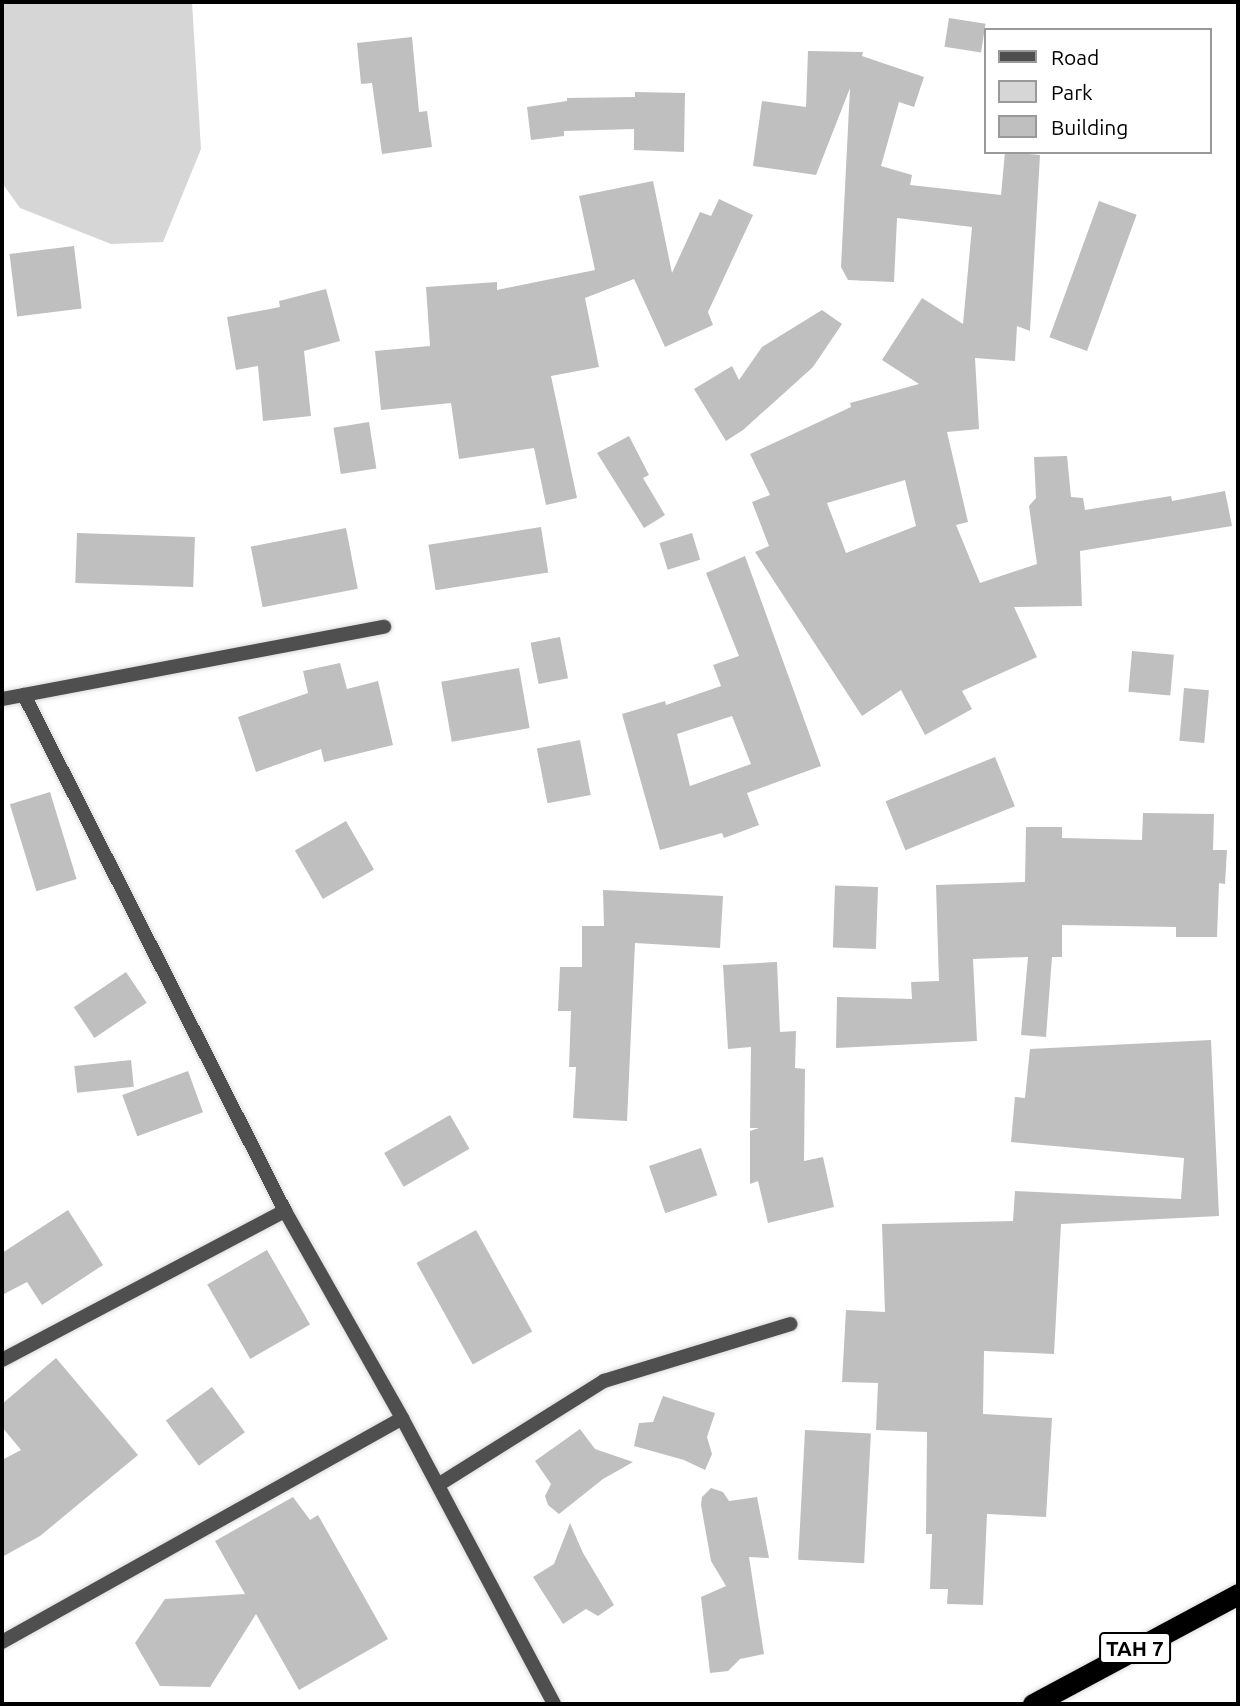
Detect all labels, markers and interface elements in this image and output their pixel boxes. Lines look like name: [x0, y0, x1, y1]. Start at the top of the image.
legend: [984, 28, 1212, 154]
text: Road: [1051, 45, 1099, 69]
text: Park: [1051, 80, 1093, 104]
text: Building: [1051, 115, 1128, 139]
road number: TAH 7: [1098, 1630, 1172, 1666]

